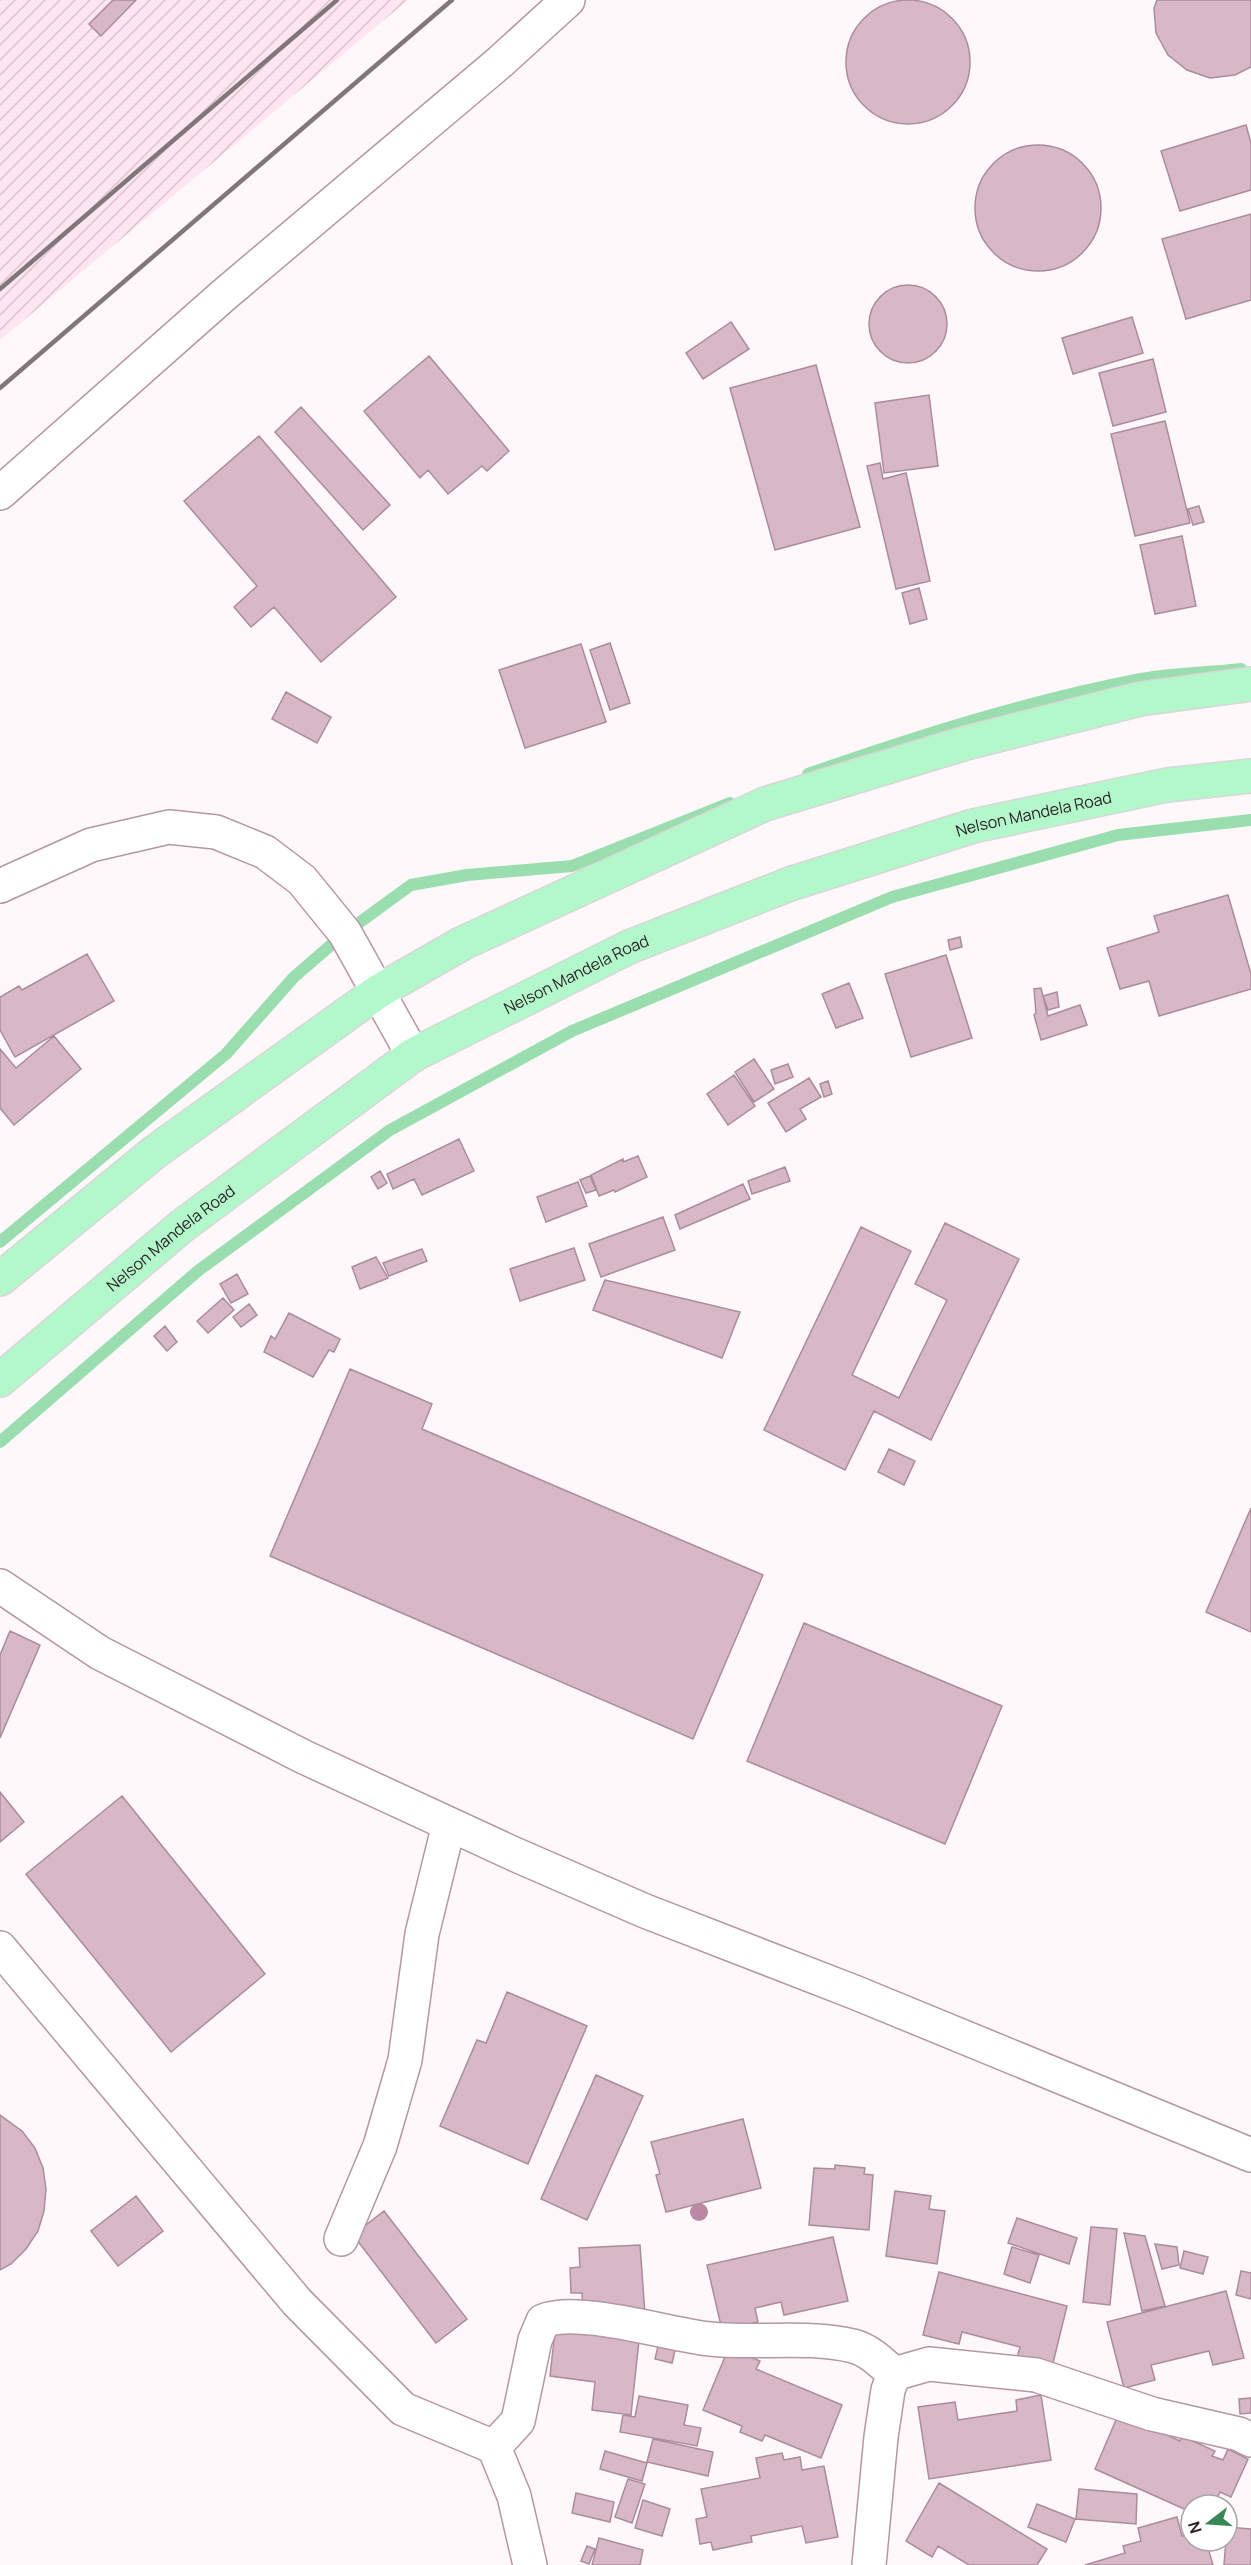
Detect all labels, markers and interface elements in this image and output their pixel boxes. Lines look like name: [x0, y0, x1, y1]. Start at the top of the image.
street label: Nelson Mandela Road: [953, 786, 1114, 842]
street label: Nelson Mandela Road: [500, 929, 652, 1019]
street label: Nelson Mandela Road: [102, 1180, 239, 1296]
north arrow: [1179, 2493, 1239, 2553]
text: N: [1182, 2519, 1207, 2536]

